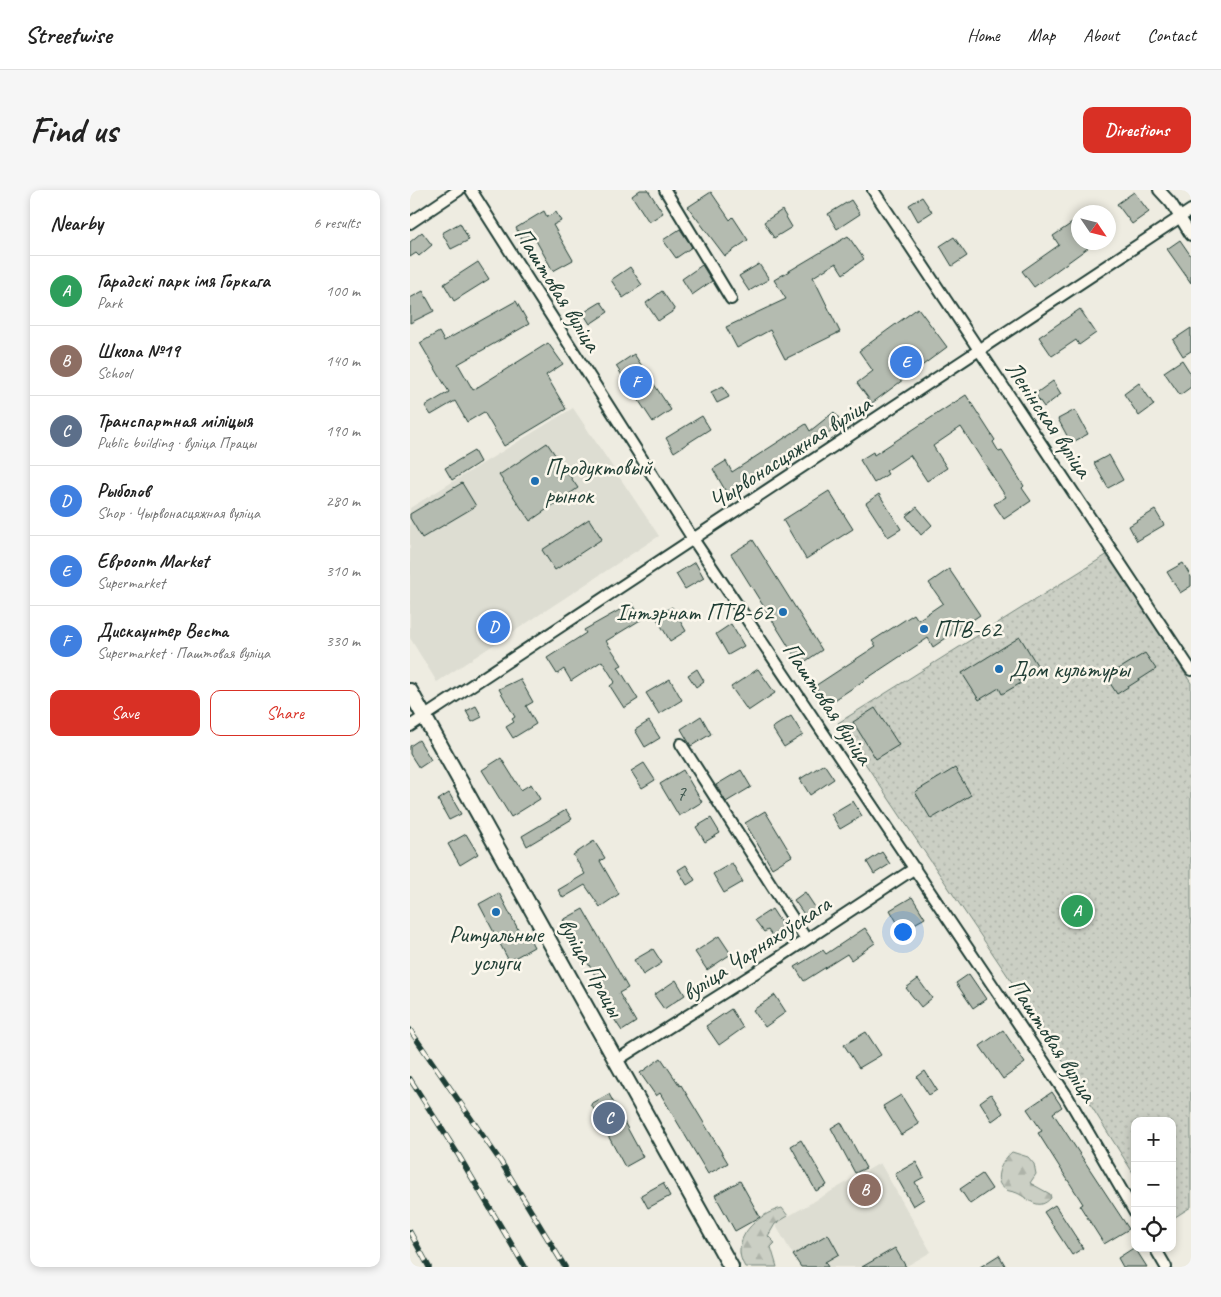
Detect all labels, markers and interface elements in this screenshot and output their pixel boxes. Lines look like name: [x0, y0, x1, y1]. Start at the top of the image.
text: Streetwise: [25, 20, 111, 50]
text: Home: [967, 24, 1000, 46]
text: Map: [1028, 24, 1055, 46]
text: About: [1083, 24, 1119, 46]
text: Contact: [1147, 24, 1196, 46]
button: Directions: [1083, 107, 1191, 153]
text: Find us: [30, 108, 117, 153]
north arrow: [1071, 205, 1116, 250]
text: Nearby: [50, 210, 103, 236]
text: 6 results: [313, 213, 360, 233]
street label: Паштовая вуліца: [508, 221, 609, 358]
text: Гарадскі парк імя Горкага: [97, 269, 270, 293]
text: A: [62, 281, 70, 301]
text: 100 m: [326, 281, 360, 301]
text: Park: [97, 293, 122, 313]
text: Школа №19: [97, 339, 179, 363]
pin: E: [890, 343, 922, 381]
text: B: [62, 351, 70, 371]
text: 140 m: [326, 351, 360, 371]
street label: Ленінская вуліца: [999, 355, 1100, 484]
text: School: [97, 363, 131, 383]
pin: F: [620, 363, 652, 401]
street label: Чырвонасцяжная вуліца: [703, 388, 878, 516]
text: Транспартная міліцыя: [97, 409, 253, 433]
text: C: [62, 421, 70, 441]
text: 190 m: [326, 421, 360, 441]
text: Public building · вуліца Працы: [97, 433, 256, 453]
place label: Продуктовый рынок: [545, 452, 654, 510]
marker: Продуктовый рынок: [529, 475, 541, 487]
text: Рыболов: [97, 479, 150, 503]
text: D: [61, 491, 71, 511]
text: 280 m: [326, 491, 360, 511]
text: Shop · Чырвонасцяжная вуліца: [97, 503, 260, 523]
text: Евроопт Market: [97, 549, 208, 573]
text: E: [62, 561, 70, 581]
text: 310 m: [326, 561, 360, 581]
text: Supermarket: [97, 573, 165, 593]
place label: Інтэрнат ПТВ-62: [616, 597, 775, 627]
marker: Інтэрнат ПТВ-62: [777, 606, 789, 618]
pin: D: [478, 608, 510, 646]
place label: ПТВ-62: [934, 614, 1003, 644]
text: Дискаунтер Веста: [97, 619, 228, 643]
marker: ПТВ-62: [918, 623, 930, 635]
text: F: [62, 631, 70, 651]
text: 330 m: [326, 631, 360, 651]
street label: Паштовая вуліца: [776, 636, 881, 771]
text: Supermarket · Паштовая вуліца: [97, 643, 270, 663]
place label: Дом культуры: [1009, 654, 1132, 684]
marker: Дом культуры: [993, 663, 1005, 675]
button: Save: [50, 690, 200, 736]
button: Share: [210, 690, 360, 736]
house number: 7: [676, 780, 687, 806]
street label: вуліца Чарняхоўскага: [676, 888, 837, 1007]
pin: A: [1061, 892, 1093, 930]
marker: Ритуальные услуги: [490, 906, 502, 918]
street label: вуліца Працы: [552, 912, 632, 1024]
place label: Ритуальные услуги: [449, 919, 545, 977]
your location: [890, 919, 916, 945]
street label: Паштовая вуліца: [1002, 973, 1105, 1109]
pin: C: [593, 1099, 625, 1137]
map controls: [1131, 1117, 1176, 1252]
button: +: [1131, 1117, 1176, 1162]
button: −: [1131, 1162, 1176, 1207]
pin: B: [849, 1171, 881, 1209]
button: locate: [1131, 1207, 1176, 1252]

